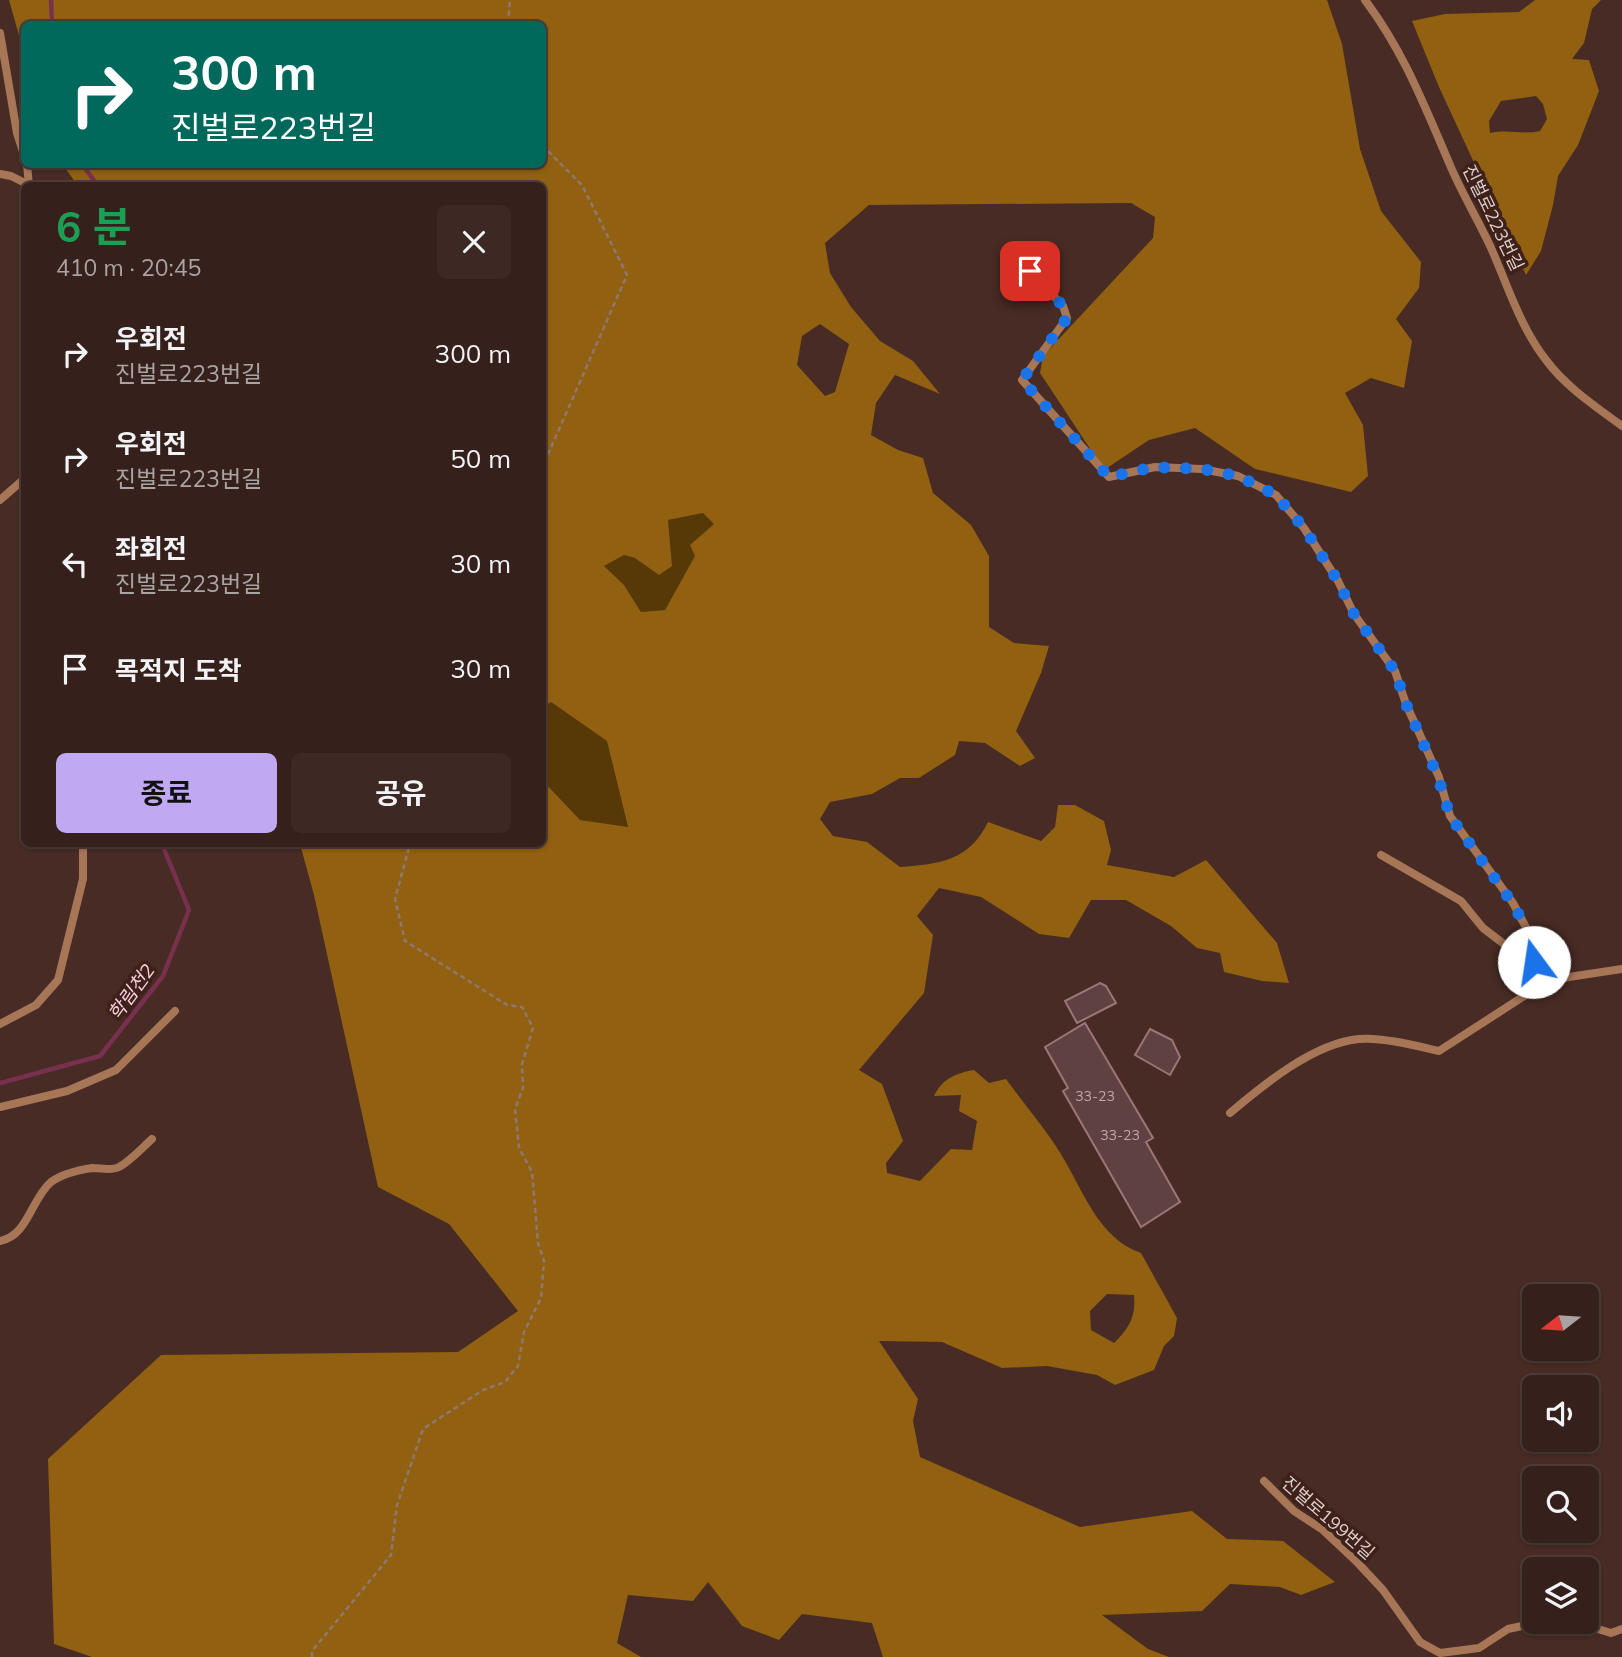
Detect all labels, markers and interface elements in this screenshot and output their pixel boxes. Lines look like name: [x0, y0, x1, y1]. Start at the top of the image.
text: 300 m: [171, 41, 317, 102]
icon: right: [56, 49, 147, 140]
text: 진벌로223번길: [171, 107, 376, 147]
street label: 진벌로223번길: [1458, 161, 1529, 275]
text: 6 분: [56, 200, 131, 253]
button: close: [437, 205, 511, 279]
pin: [1000, 241, 1060, 301]
icon: arrive: [1011, 252, 1049, 290]
text: 410 m · 20:45: [56, 253, 201, 282]
text: 우회전: [115, 322, 187, 355]
icon: right: [56, 335, 94, 373]
text: 300 m: [435, 337, 511, 370]
text: 진벌로223번길: [115, 359, 262, 388]
text: 우회전: [115, 427, 187, 460]
icon: right: [56, 440, 94, 478]
text: 50 m: [450, 442, 511, 475]
text: 진벌로223번길: [115, 464, 262, 493]
text: 좌회전: [115, 532, 187, 565]
icon: left: [56, 545, 94, 583]
text: 30 m: [450, 547, 511, 580]
text: 진벌로223번길: [115, 569, 262, 598]
icon: arrive: [56, 650, 94, 688]
text: 30 m: [450, 652, 511, 685]
text: 목적지 도착: [115, 654, 242, 687]
button: 종료: [56, 753, 277, 833]
button: 공유: [291, 753, 511, 833]
position arrow: [1497, 925, 1571, 999]
water label: 학림천2: [103, 959, 159, 1025]
house number: 33-23: [1075, 1087, 1115, 1105]
house number: 33-23: [1100, 1126, 1140, 1144]
north arrow: [1522, 1284, 1600, 1362]
map controls: [1522, 1284, 1599, 1634]
button: sound: [1522, 1375, 1599, 1452]
button: search: [1522, 1466, 1599, 1543]
street label: 진벌로199번길: [1277, 1471, 1379, 1564]
button: layers: [1522, 1557, 1599, 1634]

